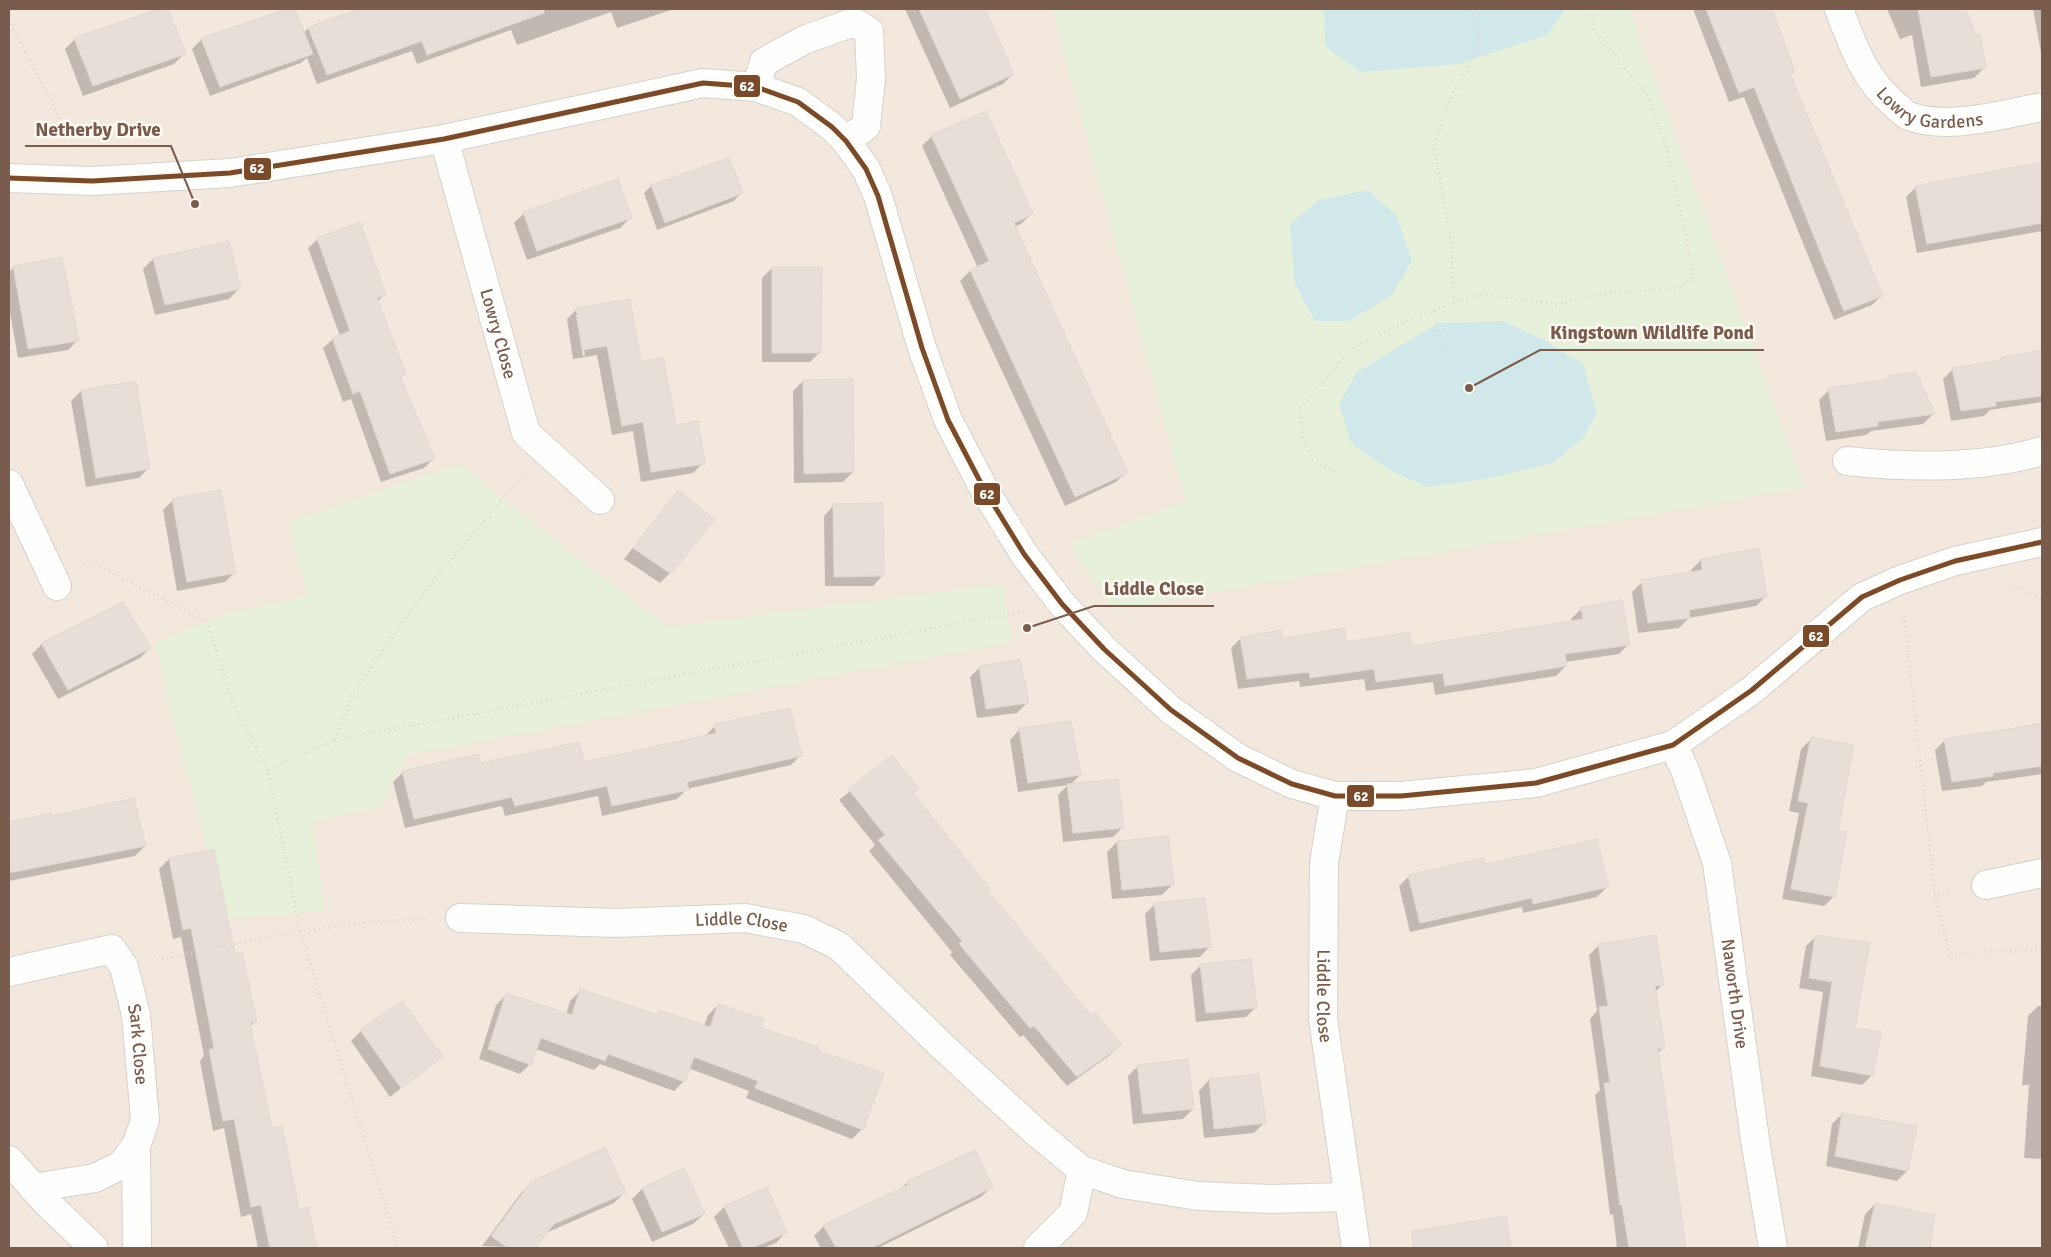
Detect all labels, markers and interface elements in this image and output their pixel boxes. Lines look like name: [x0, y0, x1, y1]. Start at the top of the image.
line badge: 62: [733, 74, 761, 98]
text: 62: [739, 78, 755, 95]
street label: Lowry Gardens: [1872, 82, 1985, 133]
callout: Netherby Drive: [25, 112, 171, 146]
text: Netherby Drive: [35, 118, 161, 142]
line badge: 62: [243, 157, 272, 181]
text: 62: [249, 160, 265, 177]
street label: Lowry Close: [475, 286, 521, 381]
callout: Kingstown Wildlife Pond: [1540, 316, 1764, 350]
text: Kingstown Wildlife Pond: [1550, 321, 1754, 345]
line badge: 62: [973, 482, 1001, 506]
text: 62: [979, 486, 995, 503]
callout: Liddle Close: [1094, 572, 1214, 606]
text: Liddle Close: [1104, 577, 1204, 601]
line badge: 62: [1802, 624, 1830, 648]
text: 62: [1808, 628, 1824, 645]
line badge: 62: [1346, 784, 1375, 808]
text: 62: [1353, 788, 1369, 805]
street label: Liddle Close: [695, 907, 790, 937]
street label: Naworth Drive: [1717, 937, 1753, 1050]
street label: Liddle Close: [1312, 949, 1337, 1044]
street label: Sark Close: [123, 1002, 153, 1086]

